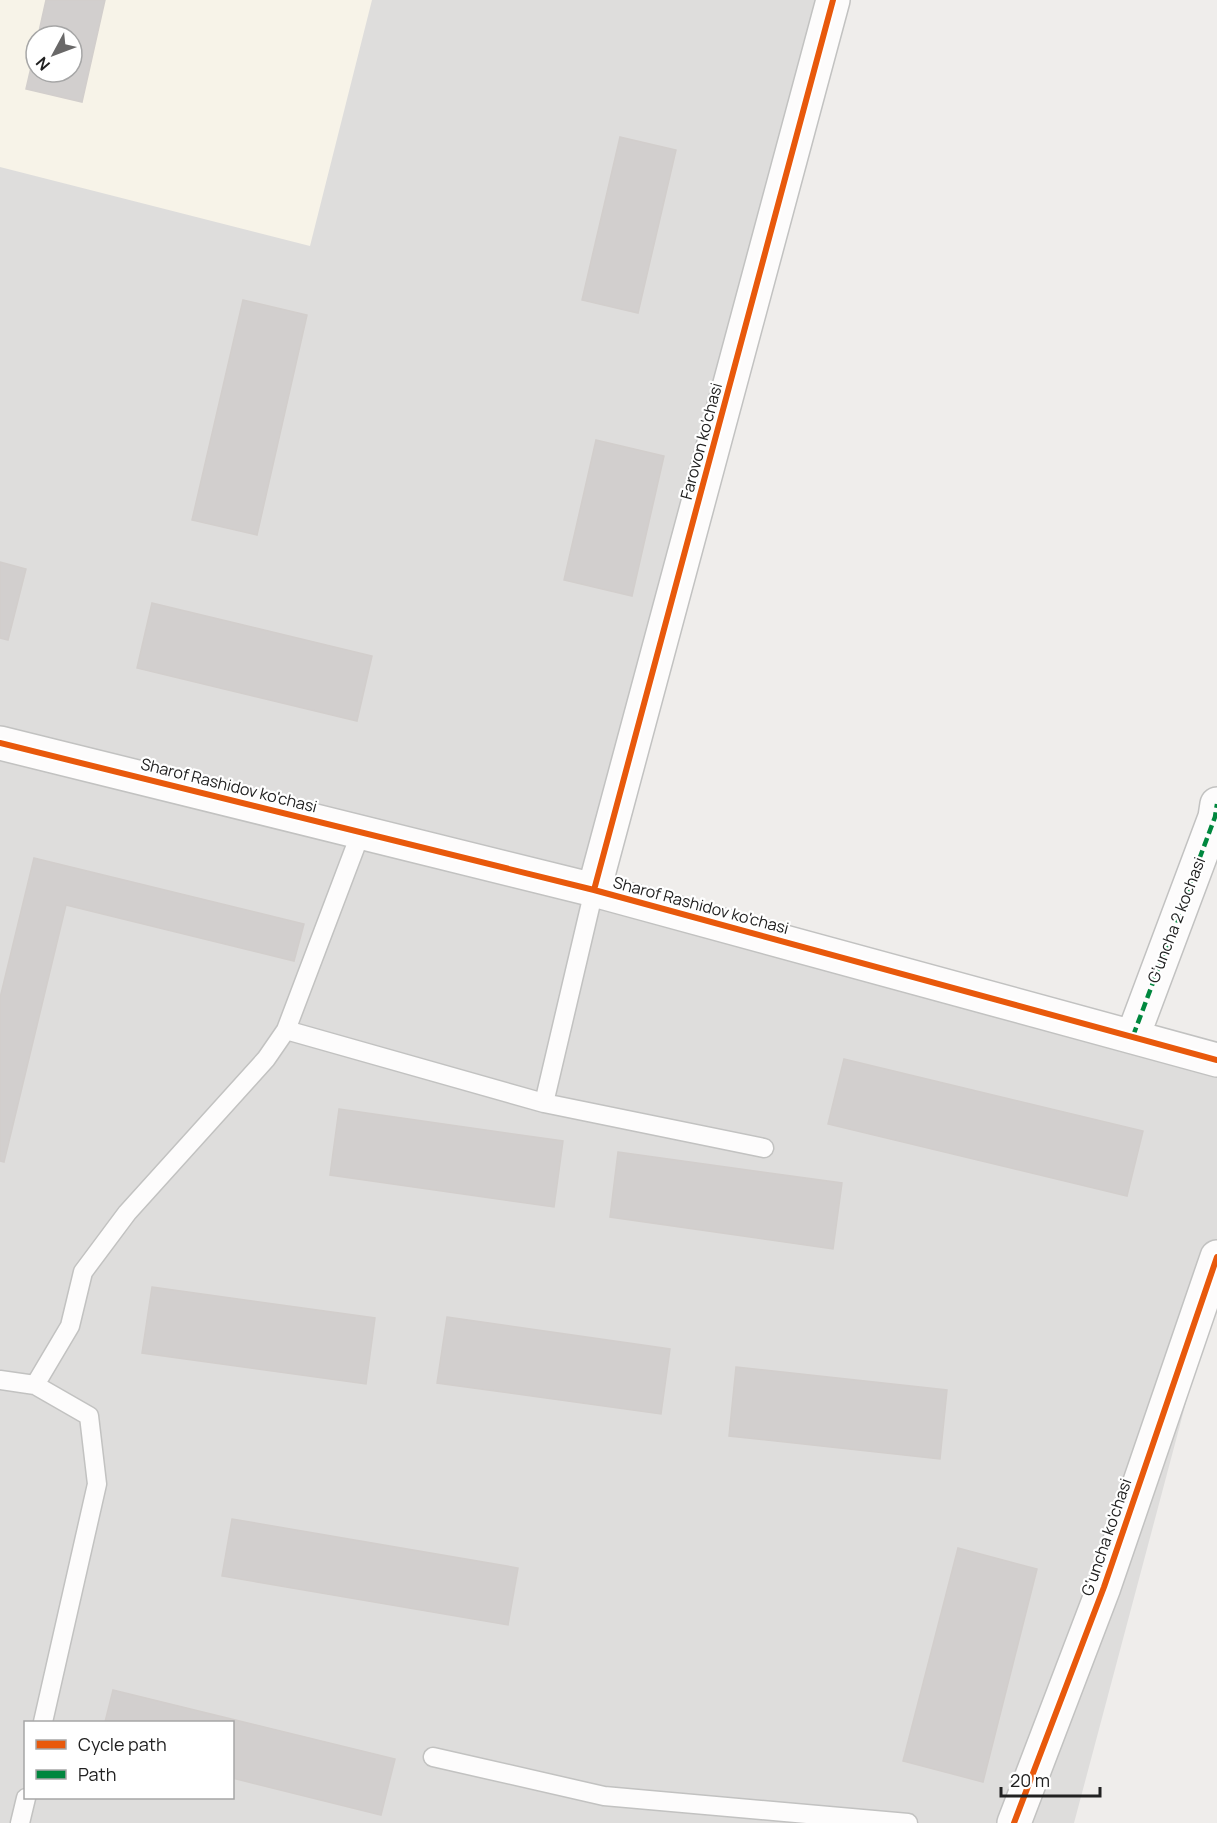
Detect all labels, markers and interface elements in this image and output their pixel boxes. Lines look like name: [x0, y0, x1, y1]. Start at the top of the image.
north arrow: [24, 24, 84, 84]
text: N: [31, 52, 55, 75]
street label: Farovon ko'chasi: [675, 380, 727, 502]
street label: Sharof Rashidov ko'chasi: [138, 752, 320, 818]
street label: G‘uncha 2 kochasi: [1142, 854, 1210, 986]
street label: Sharof Rashidov ko'chasi: [611, 871, 791, 939]
street label: G‘uncha ko'chasi: [1076, 1475, 1136, 1599]
legend: [24, 1721, 234, 1799]
text: Cycle path: [78, 1732, 167, 1756]
scale bar: [1001, 1760, 1100, 1798]
text: Path: [78, 1762, 116, 1786]
text: 20 m: [1010, 1768, 1050, 1792]

